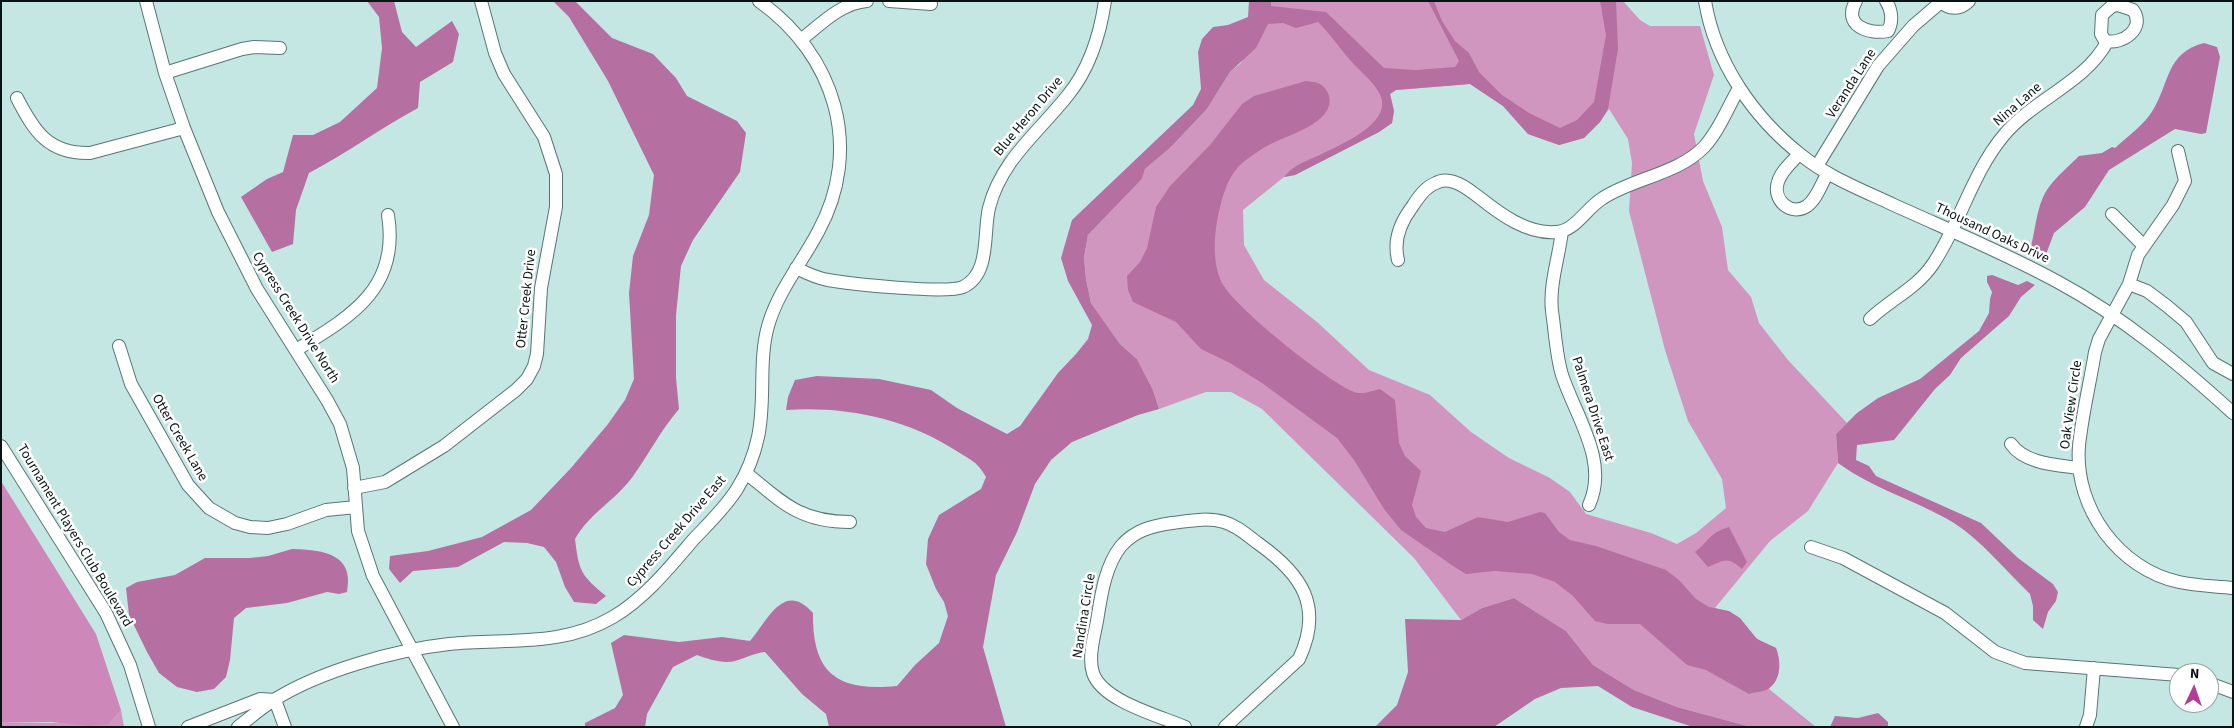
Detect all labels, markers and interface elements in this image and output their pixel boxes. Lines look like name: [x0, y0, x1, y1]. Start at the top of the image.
street label: Veranda Lane: [1823, 46, 1881, 122]
street label: Blue Heron Drive: [991, 74, 1067, 160]
street label: Nina Lane: [1990, 79, 2046, 131]
street label: Thousand Oaks Drive: [1932, 200, 2052, 268]
street label: Cypress Creek Drive North: [248, 249, 342, 387]
street label: Otter Creek Drive: [513, 249, 541, 349]
street label: Palmera Drive East: [1567, 355, 1617, 463]
street label: Oak View Circle: [2057, 359, 2087, 451]
street label: Otter Creek Lane: [147, 392, 211, 484]
street label: Tournament Players Club Boulevard: [13, 442, 135, 630]
street label: Cypress Creek Drive East: [624, 473, 730, 591]
street label: Nandina Circle: [1070, 572, 1100, 660]
north arrow: [2169, 663, 2219, 713]
text: N: [2190, 664, 2200, 684]

